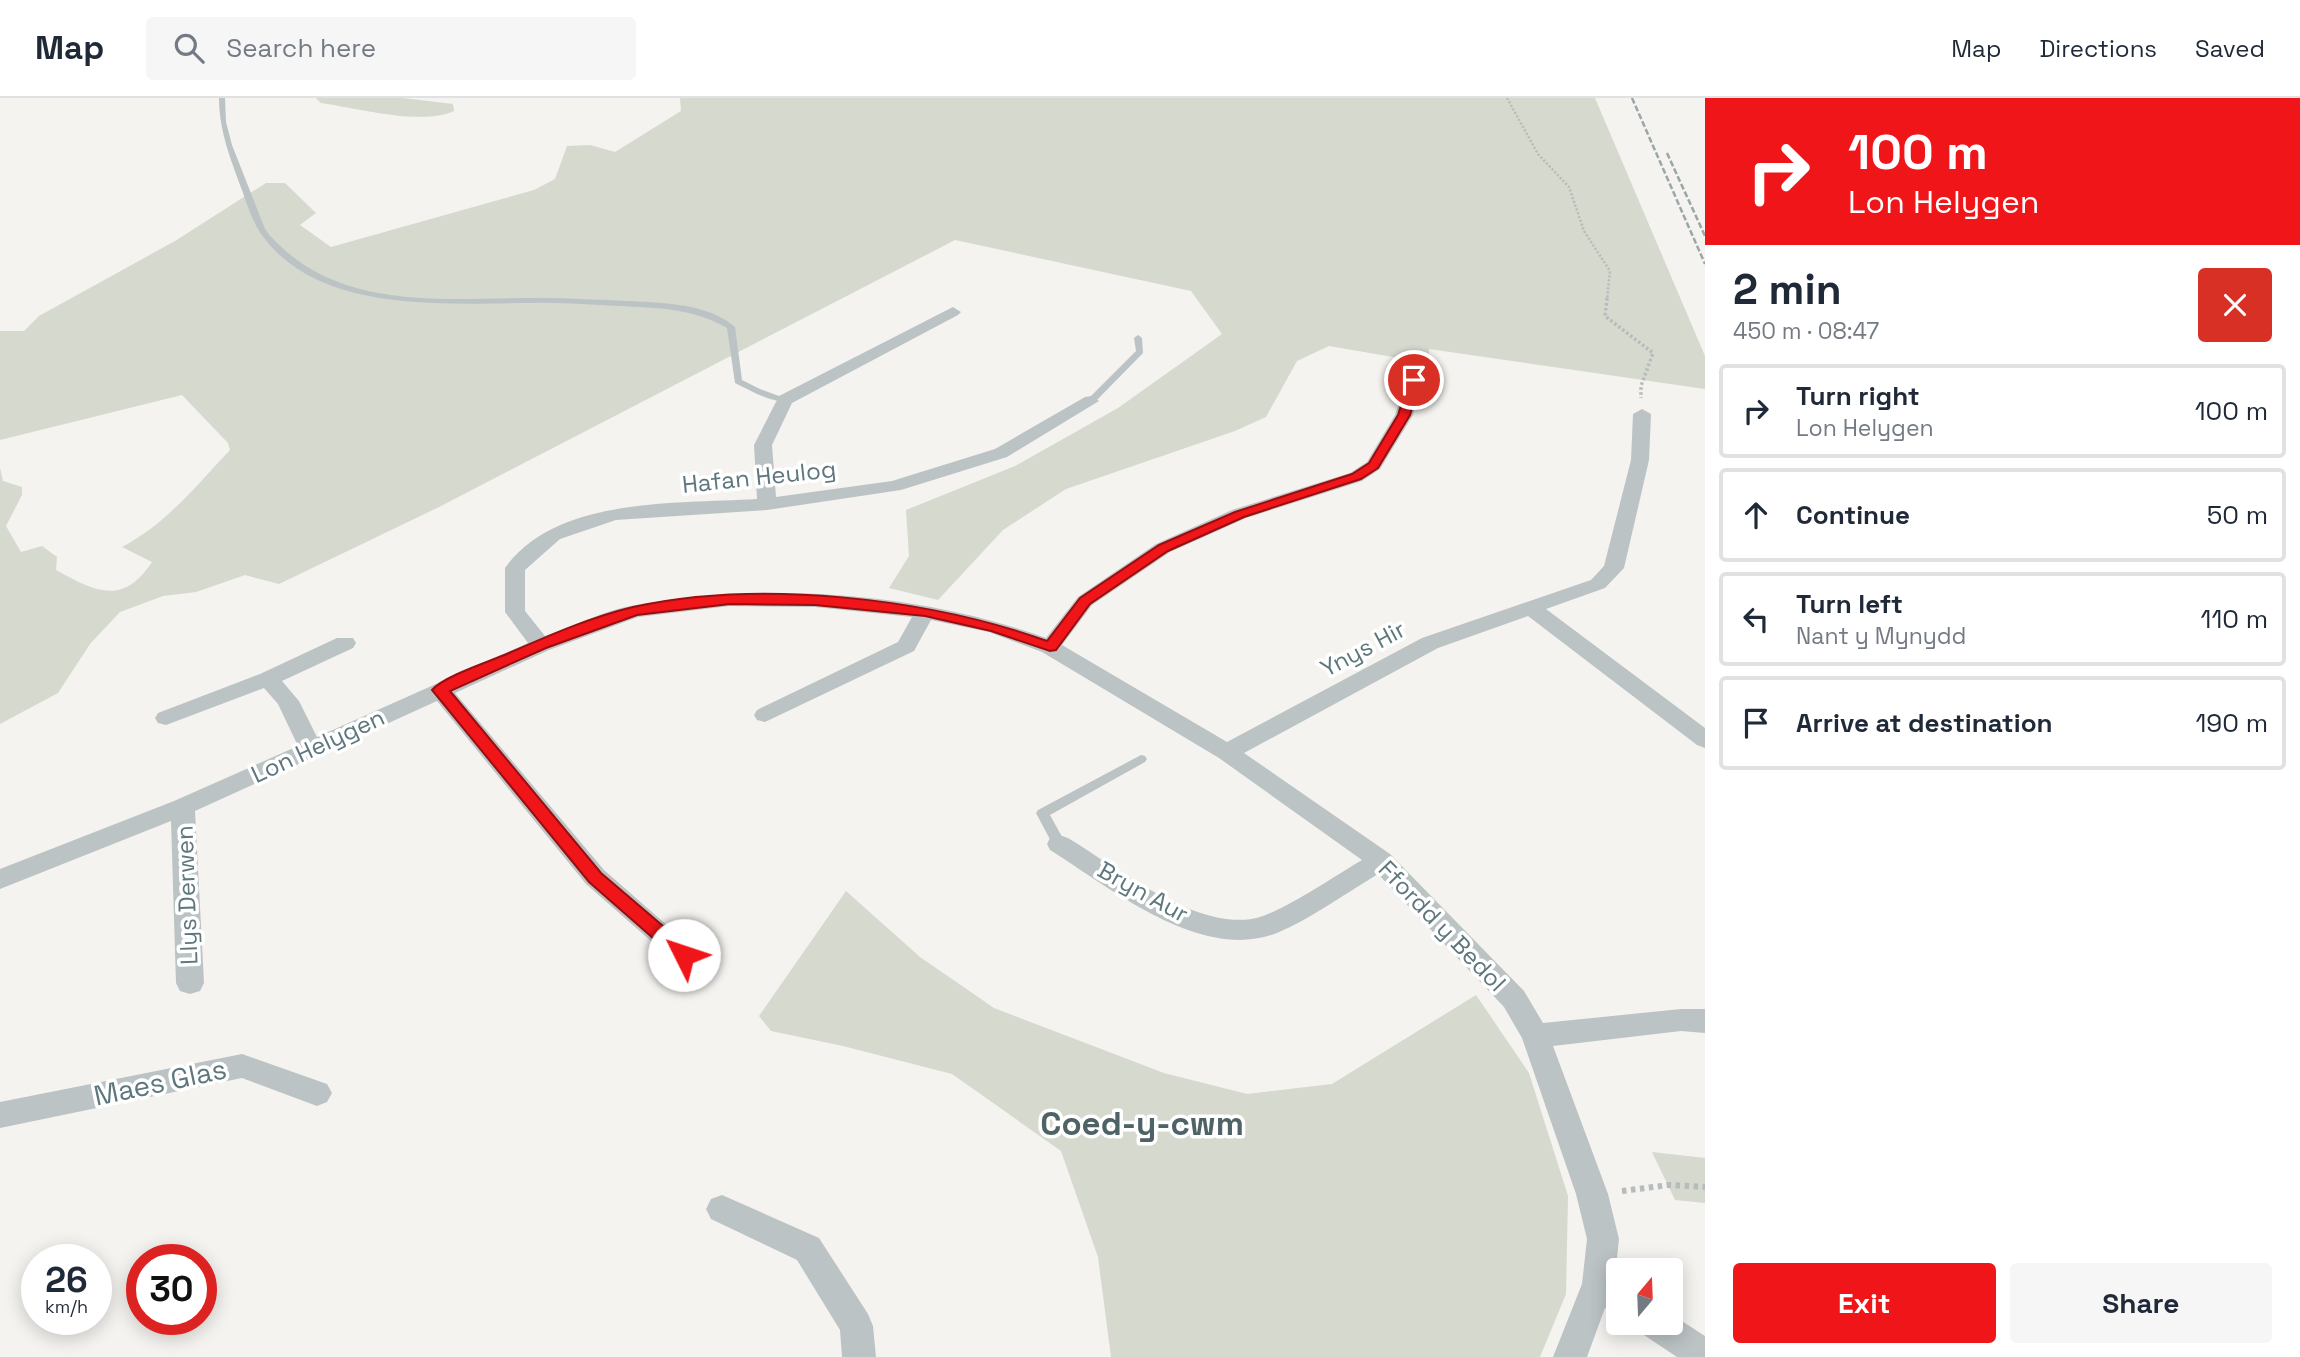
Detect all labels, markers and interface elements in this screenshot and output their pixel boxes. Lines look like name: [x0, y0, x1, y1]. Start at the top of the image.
search box: [146, 17, 636, 80]
text: Map: [35, 27, 104, 69]
icon: search: [170, 29, 208, 67]
text: Search here: [226, 31, 376, 65]
text: Map: [1951, 33, 2001, 64]
text: Directions: [2039, 33, 2157, 64]
text: Saved: [2195, 33, 2265, 64]
text: 100 m: [1848, 121, 1988, 183]
icon: right: [1733, 126, 1824, 217]
text: Lon Helygen: [1848, 182, 2039, 222]
text: 2 min: [1733, 263, 1842, 316]
button: close: [2198, 268, 2272, 342]
text: 450 m · 08:47: [1733, 316, 1879, 346]
pin: [1384, 350, 1444, 410]
icon: arrive: [1395, 361, 1433, 399]
text: Turn right: [1796, 379, 1920, 413]
icon: right: [1737, 392, 1775, 430]
text: 100 m: [2195, 394, 2268, 428]
text: Lon Helygen: [1796, 413, 1934, 443]
street label: Hafan Heulog: [680, 453, 837, 500]
icon: ahead: [1737, 496, 1775, 534]
text: Continue: [1796, 498, 1910, 532]
text: 50 m: [2207, 498, 2268, 532]
text: Turn left: [1796, 587, 1903, 621]
icon: left: [1737, 600, 1775, 638]
text: 110 m: [2201, 602, 2268, 636]
street label: Ynys Hir: [1315, 613, 1411, 684]
text: Nant y Mynydd: [1796, 621, 1966, 651]
street label: Lon Helygen: [246, 701, 389, 790]
icon: arrive: [1737, 704, 1775, 742]
text: Arrive at destination: [1796, 706, 2053, 740]
text: 190 m: [2196, 706, 2268, 740]
street label: Llys Derwen: [169, 825, 204, 965]
street label: Bryn Aur: [1092, 854, 1194, 929]
street label: Ffordd y Bedol: [1372, 854, 1513, 998]
position arrow: [647, 918, 721, 992]
street label: Maes Glas: [90, 1050, 230, 1114]
district label: Coed-y-cwm: [1040, 1103, 1244, 1145]
speed limit sign: 30: [126, 1244, 217, 1335]
text: 26: [45, 1258, 88, 1302]
north arrow: [1606, 1258, 1684, 1335]
map controls: [1606, 1258, 1683, 1335]
button: Exit: [1733, 1263, 1996, 1343]
button: Share: [2010, 1263, 2272, 1343]
text: km/h: [45, 1295, 88, 1318]

